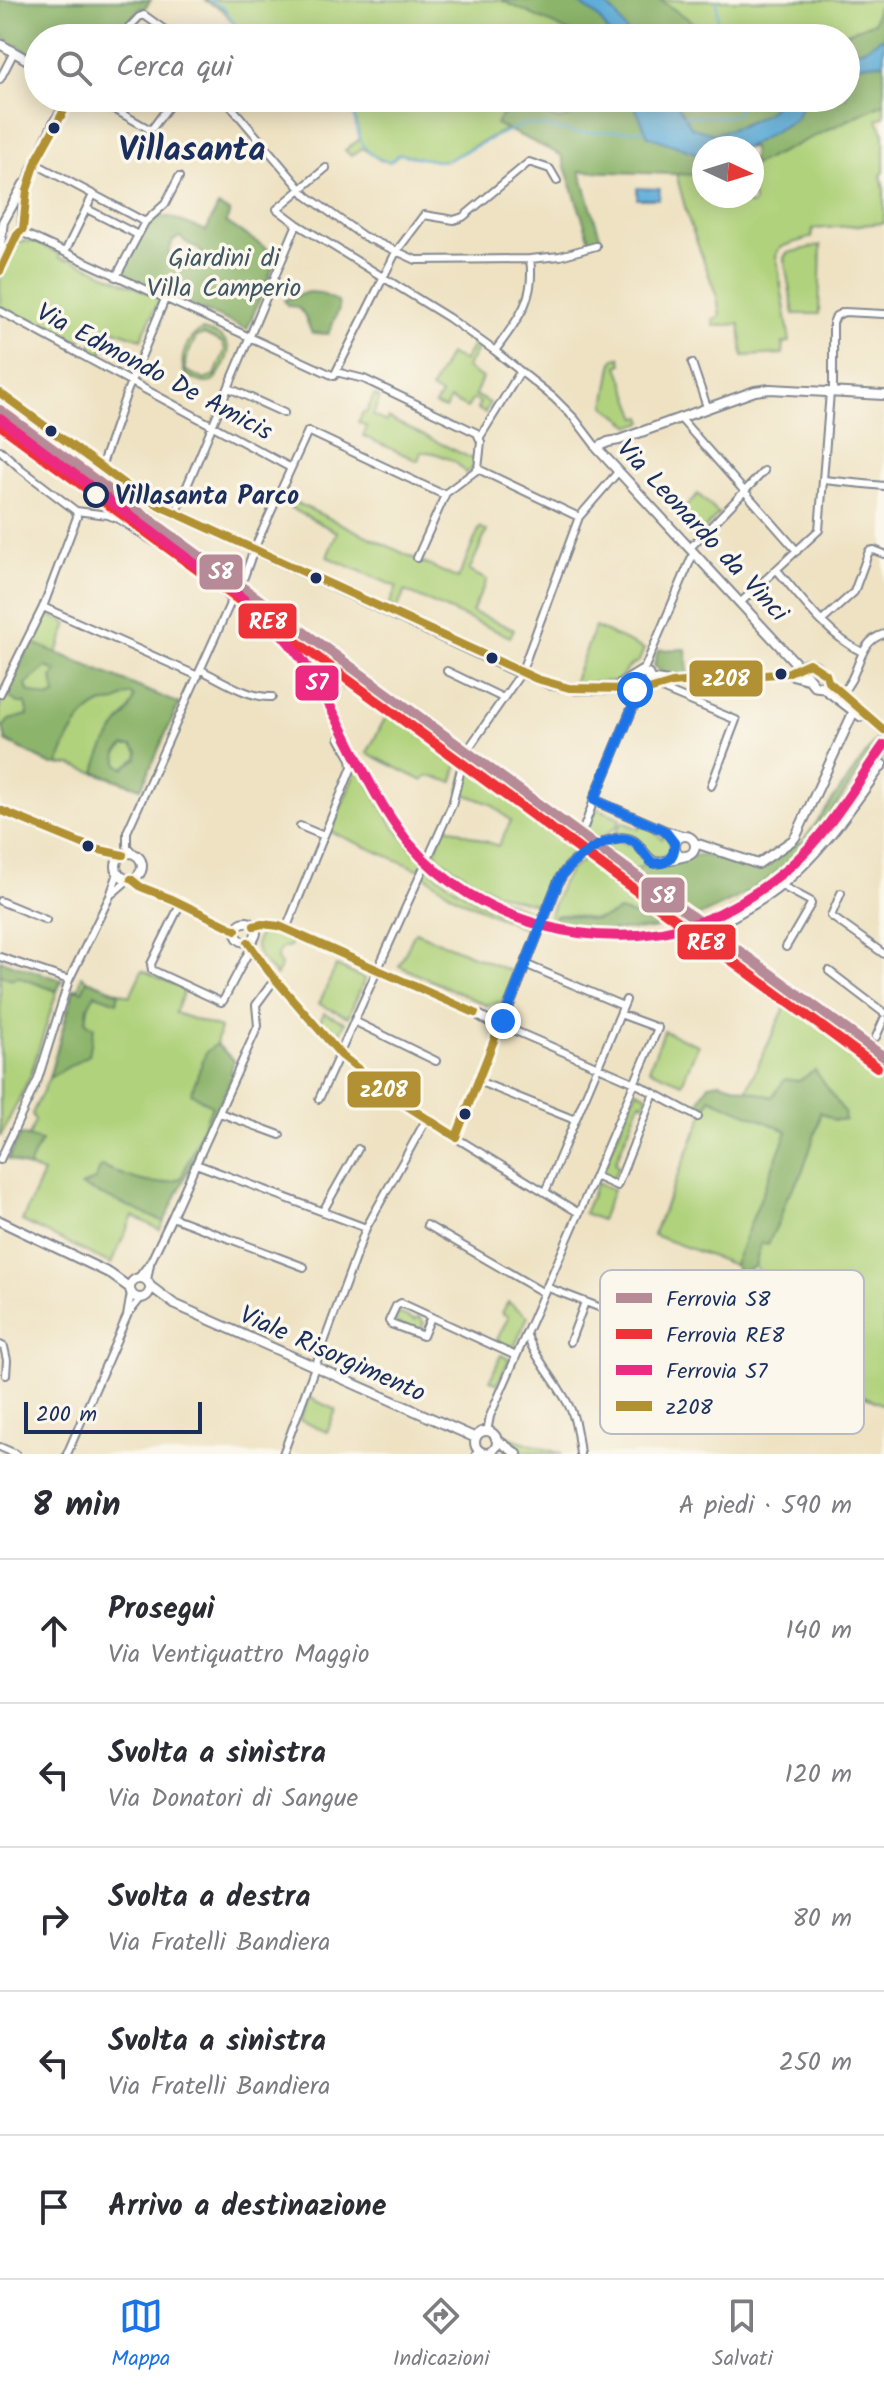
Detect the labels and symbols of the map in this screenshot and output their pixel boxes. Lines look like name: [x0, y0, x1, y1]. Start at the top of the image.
unlabelled marker: [46, 120, 62, 136]
district label: Villasanta: [118, 124, 266, 178]
north arrow: [692, 136, 764, 208]
park label: Giardini di Villa Camperio: [147, 238, 301, 310]
street label: Via Edmondo De Amicis: [28, 293, 280, 453]
unlabelled marker: [43, 423, 59, 439]
street label: Via Leonardo da Vinci: [605, 430, 799, 634]
place label: Villasanta Parco: [115, 476, 299, 518]
marker: Villasanta Parco: [84, 483, 108, 507]
line badge: S8: [198, 553, 244, 591]
text: S8: [208, 556, 235, 591]
unlabelled marker: [308, 570, 324, 586]
line badge: RE8: [237, 602, 298, 640]
text: RE8: [249, 606, 288, 641]
unlabelled marker: [484, 650, 500, 666]
line badge: z208: [688, 659, 764, 698]
text: z208: [702, 663, 751, 698]
line badge: S7: [294, 664, 340, 702]
unlabelled marker: [773, 666, 789, 682]
text: S7: [306, 667, 329, 702]
route start: [617, 672, 653, 708]
unlabelled marker: [80, 838, 96, 854]
line badge: S8: [640, 876, 686, 914]
text: S8: [650, 880, 677, 915]
line badge: RE8: [676, 923, 737, 961]
text: RE8: [687, 927, 726, 962]
route end: [485, 1003, 521, 1039]
line badge: z208: [346, 1070, 422, 1109]
text: z208: [360, 1074, 409, 1109]
unlabelled marker: [457, 1106, 473, 1122]
legend: [600, 1270, 864, 1434]
text: Ferrovia S8: [666, 1283, 771, 1318]
street label: Viale Risorgimento: [232, 1295, 432, 1415]
text: Ferrovia RE8: [666, 1319, 785, 1354]
text: Ferrovia S7: [666, 1355, 768, 1390]
text: z208: [666, 1391, 713, 1426]
scale bar: [24, 1398, 202, 1434]

